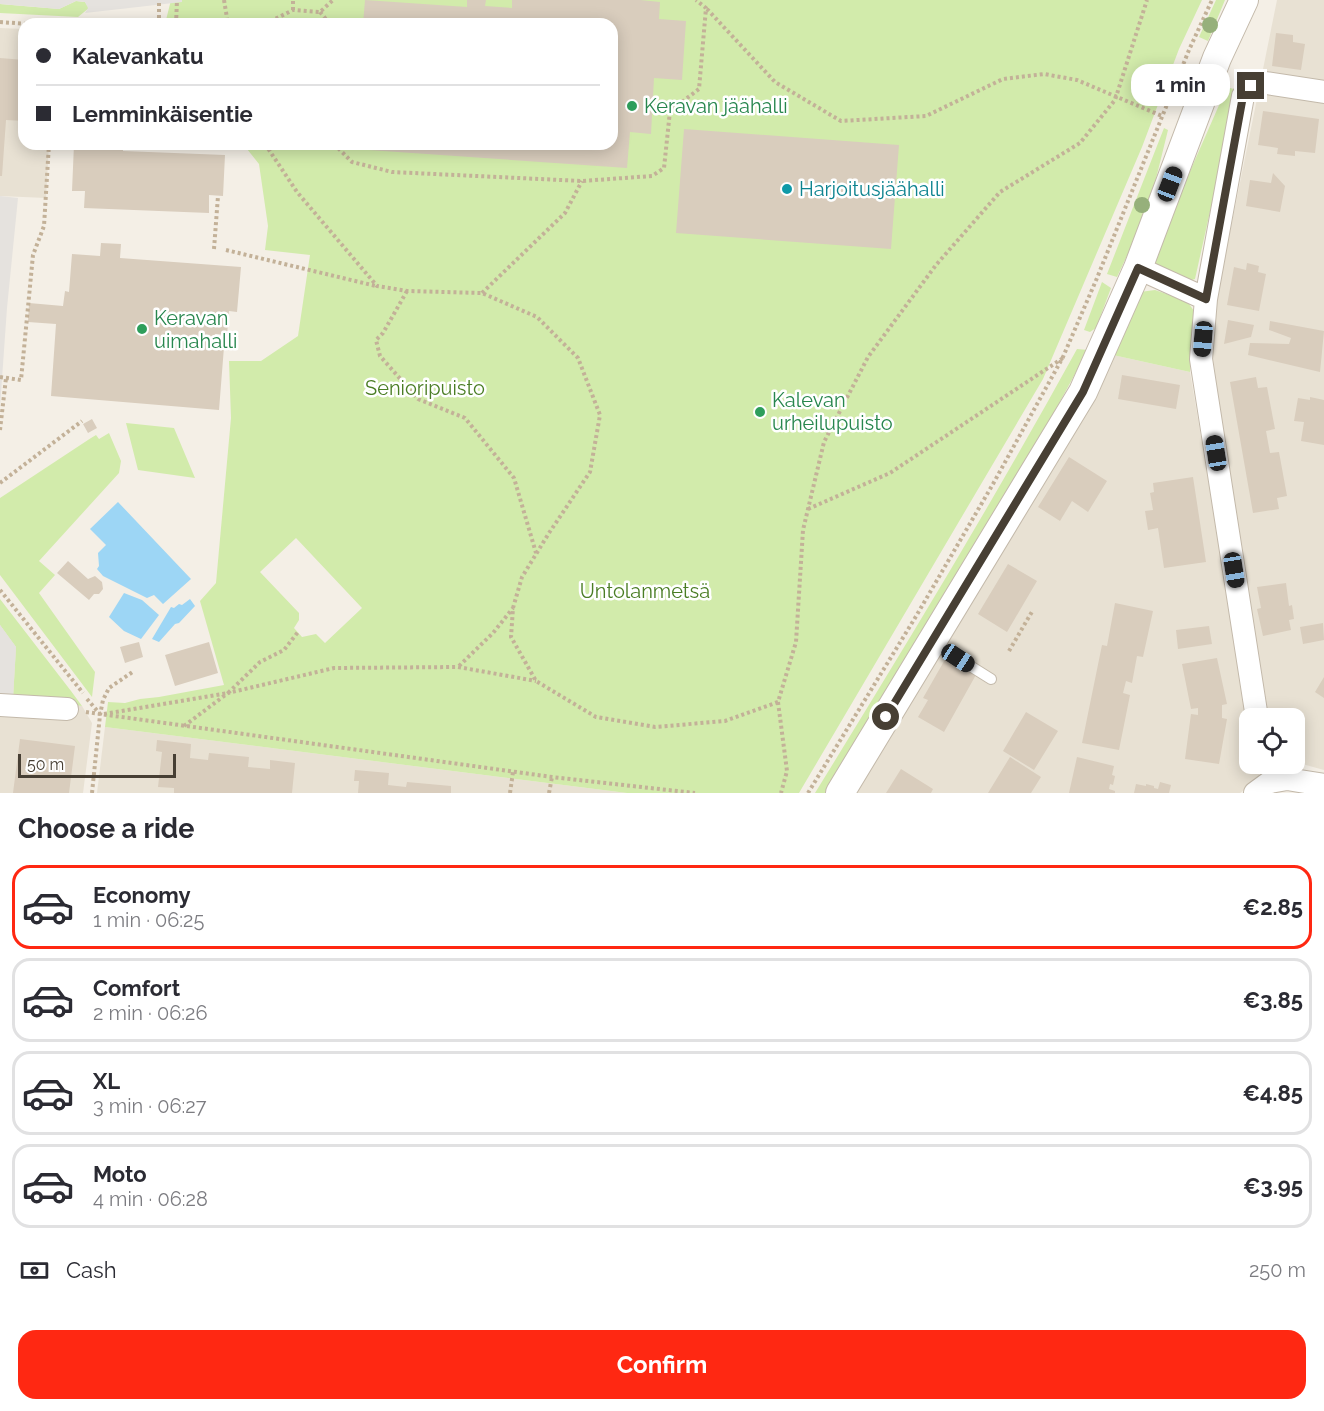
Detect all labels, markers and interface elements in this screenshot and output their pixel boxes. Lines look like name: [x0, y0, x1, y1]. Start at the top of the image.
text: Kalevankatu: [72, 43, 204, 69]
callout: 1 min: [1131, 65, 1230, 107]
route end: [1237, 72, 1264, 99]
text: 1 min: [1155, 73, 1206, 97]
place label: Keravan jäähalli: [644, 94, 788, 118]
marker: Keravan jäähalli: [625, 99, 639, 113]
text: Lemminkäisentie: [72, 101, 253, 127]
car: [1155, 164, 1185, 204]
place label: Harjoitusjäähalli: [799, 177, 945, 201]
marker: Harjoitusjäähalli: [780, 182, 794, 196]
place label: Keravan uimahalli: [154, 306, 237, 353]
car: [1192, 320, 1214, 358]
marker: Keravan uimahalli: [135, 322, 149, 336]
park label: Senioripuisto: [365, 376, 485, 400]
place label: Kalevan urheilupuisto: [772, 388, 893, 435]
marker: Kalevan urheilupuisto: [753, 405, 767, 419]
car: [1204, 434, 1228, 472]
car: [1222, 551, 1246, 589]
park label: Untolanmetsä: [580, 579, 710, 603]
car: [938, 641, 978, 675]
route start: [872, 703, 899, 730]
map controls: [1239, 708, 1305, 774]
button: locate: [1239, 708, 1305, 774]
scale bar: [18, 751, 176, 778]
text: 50 m: [27, 755, 64, 774]
text: Choose a ride: [18, 813, 194, 844]
icon: car: [21, 880, 75, 934]
text: Economy: [93, 882, 191, 908]
text: €2.85: [1243, 894, 1303, 920]
text: 1 min · 06:25: [93, 908, 204, 932]
icon: car: [21, 973, 75, 1027]
text: Comfort: [93, 975, 180, 1001]
text: €3.85: [1243, 987, 1303, 1013]
text: 2 min · 06:26: [93, 1001, 207, 1025]
icon: car: [21, 1066, 75, 1120]
text: XL: [93, 1068, 120, 1094]
text: €4.85: [1242, 1080, 1303, 1106]
text: 3 min · 06:27: [93, 1094, 206, 1118]
icon: car: [21, 1159, 75, 1213]
text: Moto: [93, 1161, 147, 1187]
text: €3.95: [1243, 1173, 1303, 1199]
text: 4 min · 06:28: [93, 1187, 208, 1211]
icon: cash: [18, 1254, 51, 1287]
text: Cash: [66, 1257, 117, 1283]
text: 250 m: [1249, 1258, 1306, 1282]
button: Confirm: [18, 1330, 1306, 1399]

